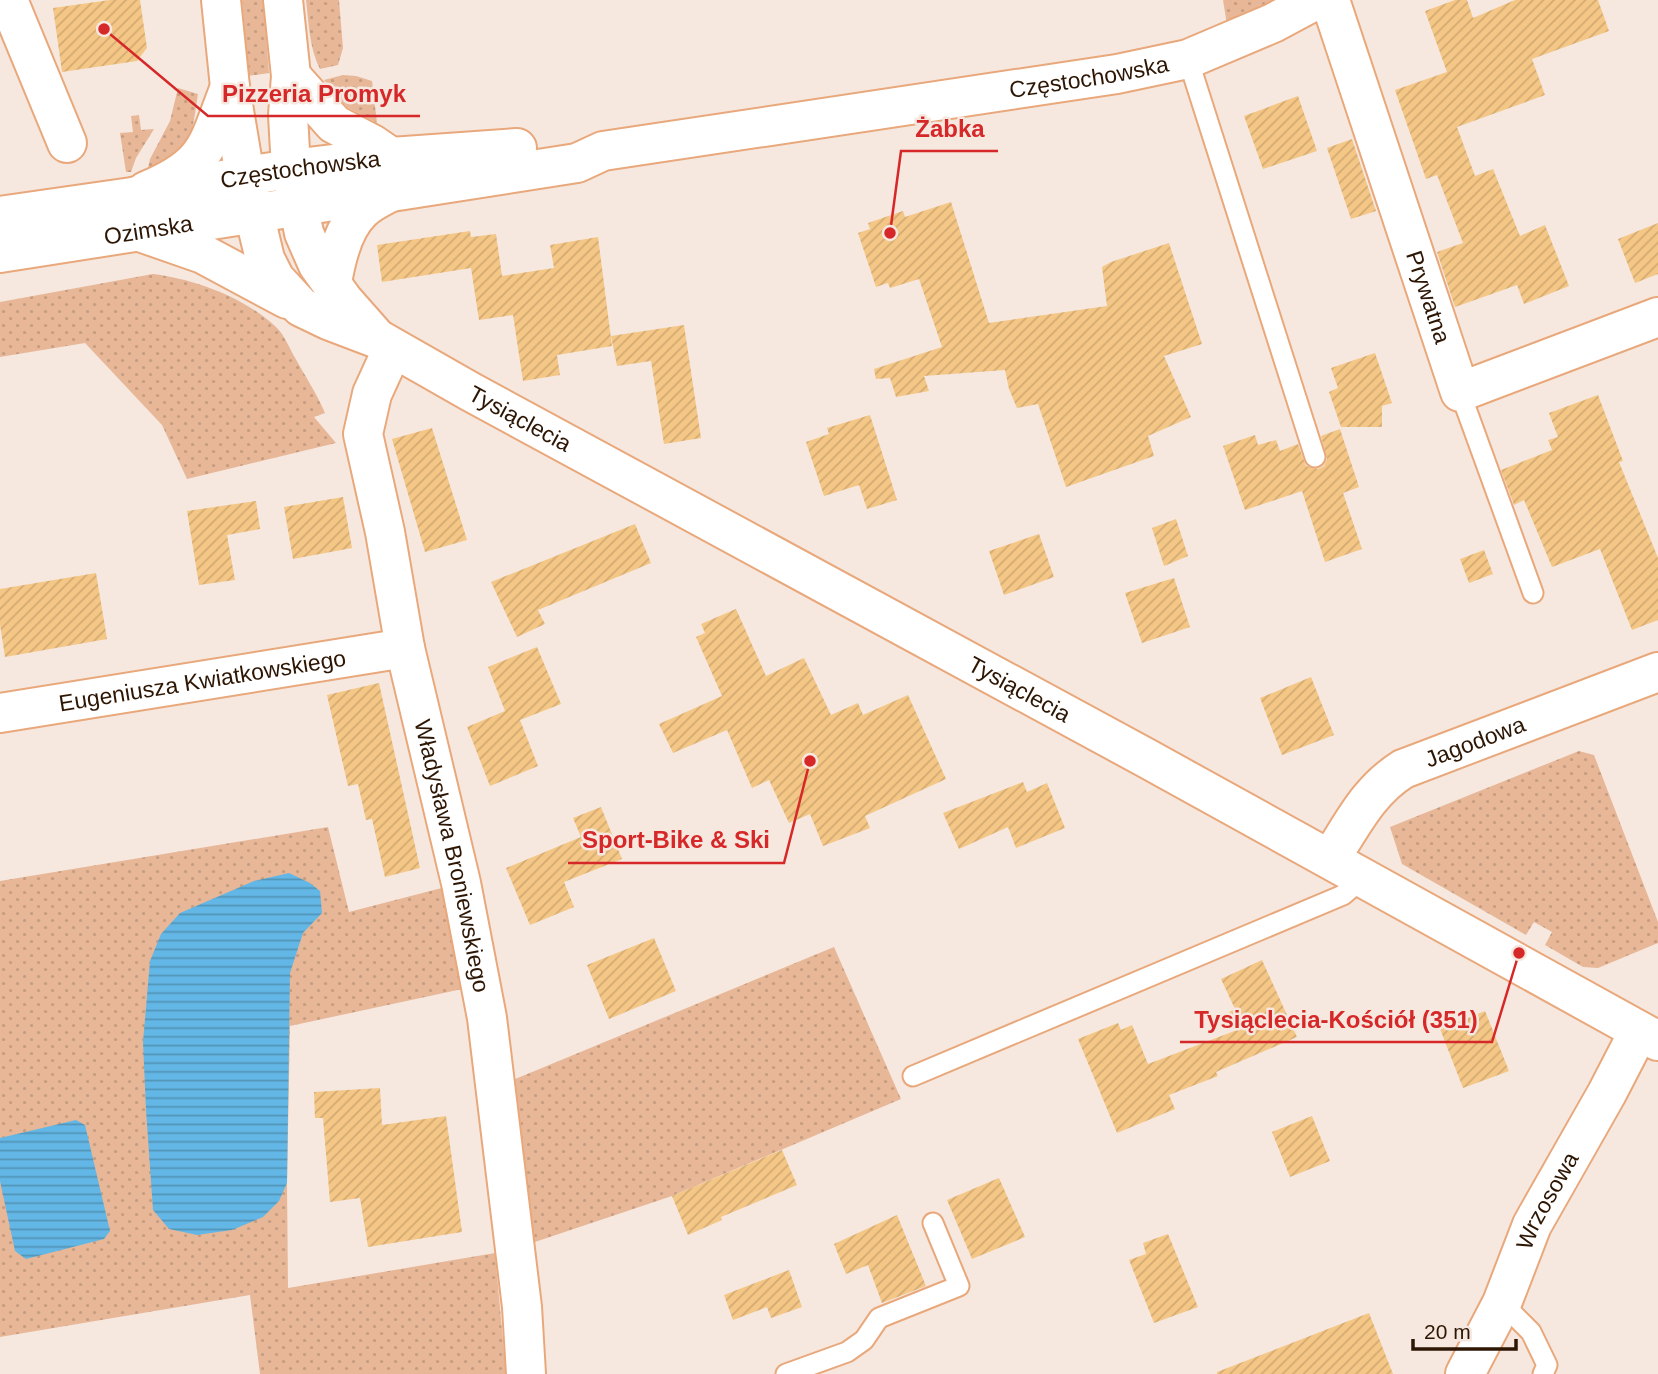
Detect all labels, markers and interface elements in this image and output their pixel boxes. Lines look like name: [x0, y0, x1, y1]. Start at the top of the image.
street label: Częstochowska: [1007, 50, 1171, 103]
callout: Pizzeria Promyk: [208, 71, 420, 116]
text: Pizzeria Promyk: [222, 80, 407, 107]
callout: Żabka: [901, 106, 998, 151]
text: Żabka: [915, 115, 985, 142]
street label: Częstochowska: [218, 145, 382, 193]
street label: Ozimska: [102, 210, 195, 250]
street label: Prywatna: [1401, 247, 1456, 347]
street label: Tysiąclecia: [464, 380, 576, 457]
street label: Eugeniusza Kwiatkowskiego: [57, 645, 348, 716]
street label: Tysiąclecia: [964, 651, 1075, 728]
street label: Jagodowa: [1421, 711, 1529, 772]
street label: Władysława Broniewskiego: [409, 717, 495, 995]
callout: Sport-Bike & Ski: [568, 818, 784, 863]
text: Sport-Bike & Ski: [582, 826, 770, 853]
callout: Tysiąclecia-Kościół (351): [1180, 997, 1492, 1042]
text: Tysiąclecia-Kościół (351): [1194, 1006, 1478, 1033]
street label: Wrzosowa: [1511, 1147, 1584, 1253]
scale bar: [1413, 1308, 1516, 1352]
text: 20 m: [1424, 1320, 1471, 1343]

